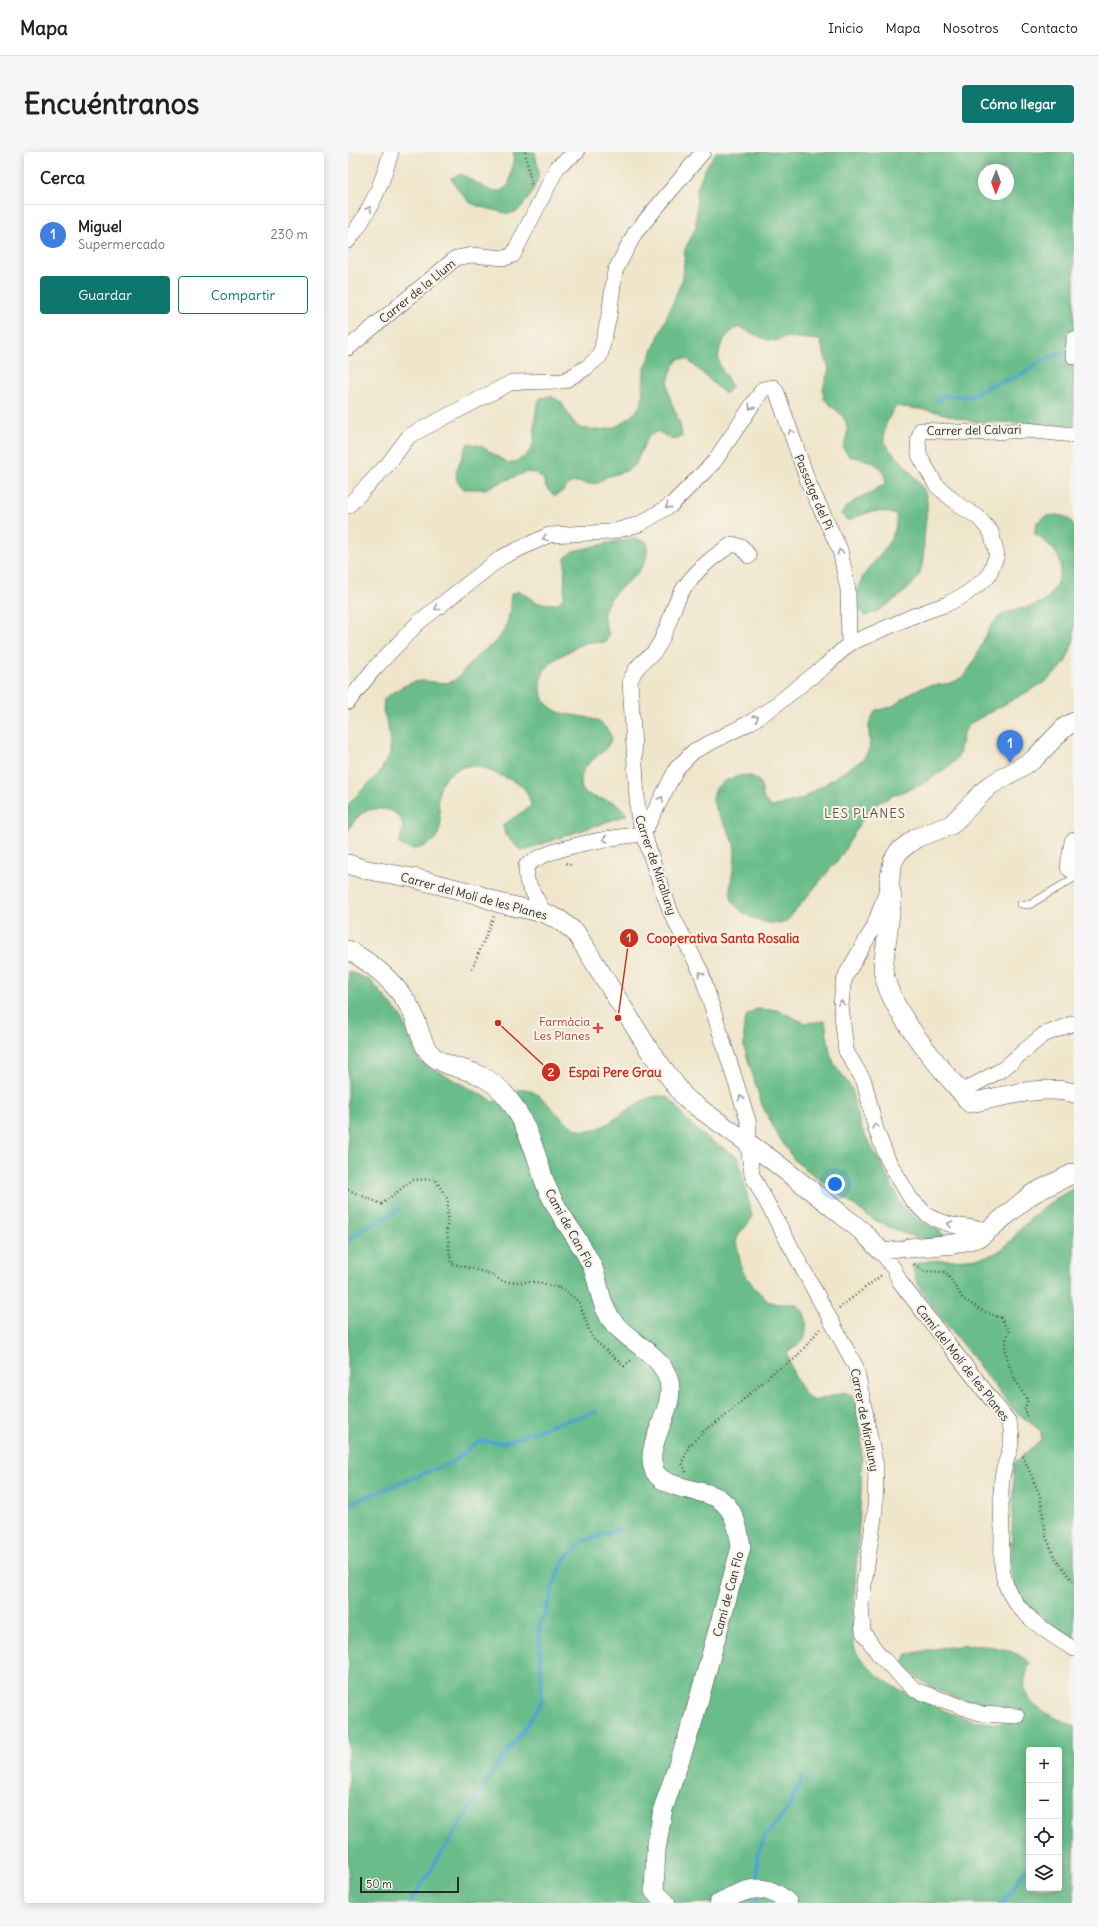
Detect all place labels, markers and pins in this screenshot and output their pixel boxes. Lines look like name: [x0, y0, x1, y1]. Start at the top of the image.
pin: 1: [997, 730, 1023, 763]
callout: Cooperativa Santa Rosalia: [619, 926, 808, 951]
place label: Farmàcia Les Planes: [533, 1014, 590, 1043]
marker: Farmàcia Les Planes: [593, 1023, 603, 1033]
callout: Espai Pere Grau: [541, 1059, 670, 1084]

